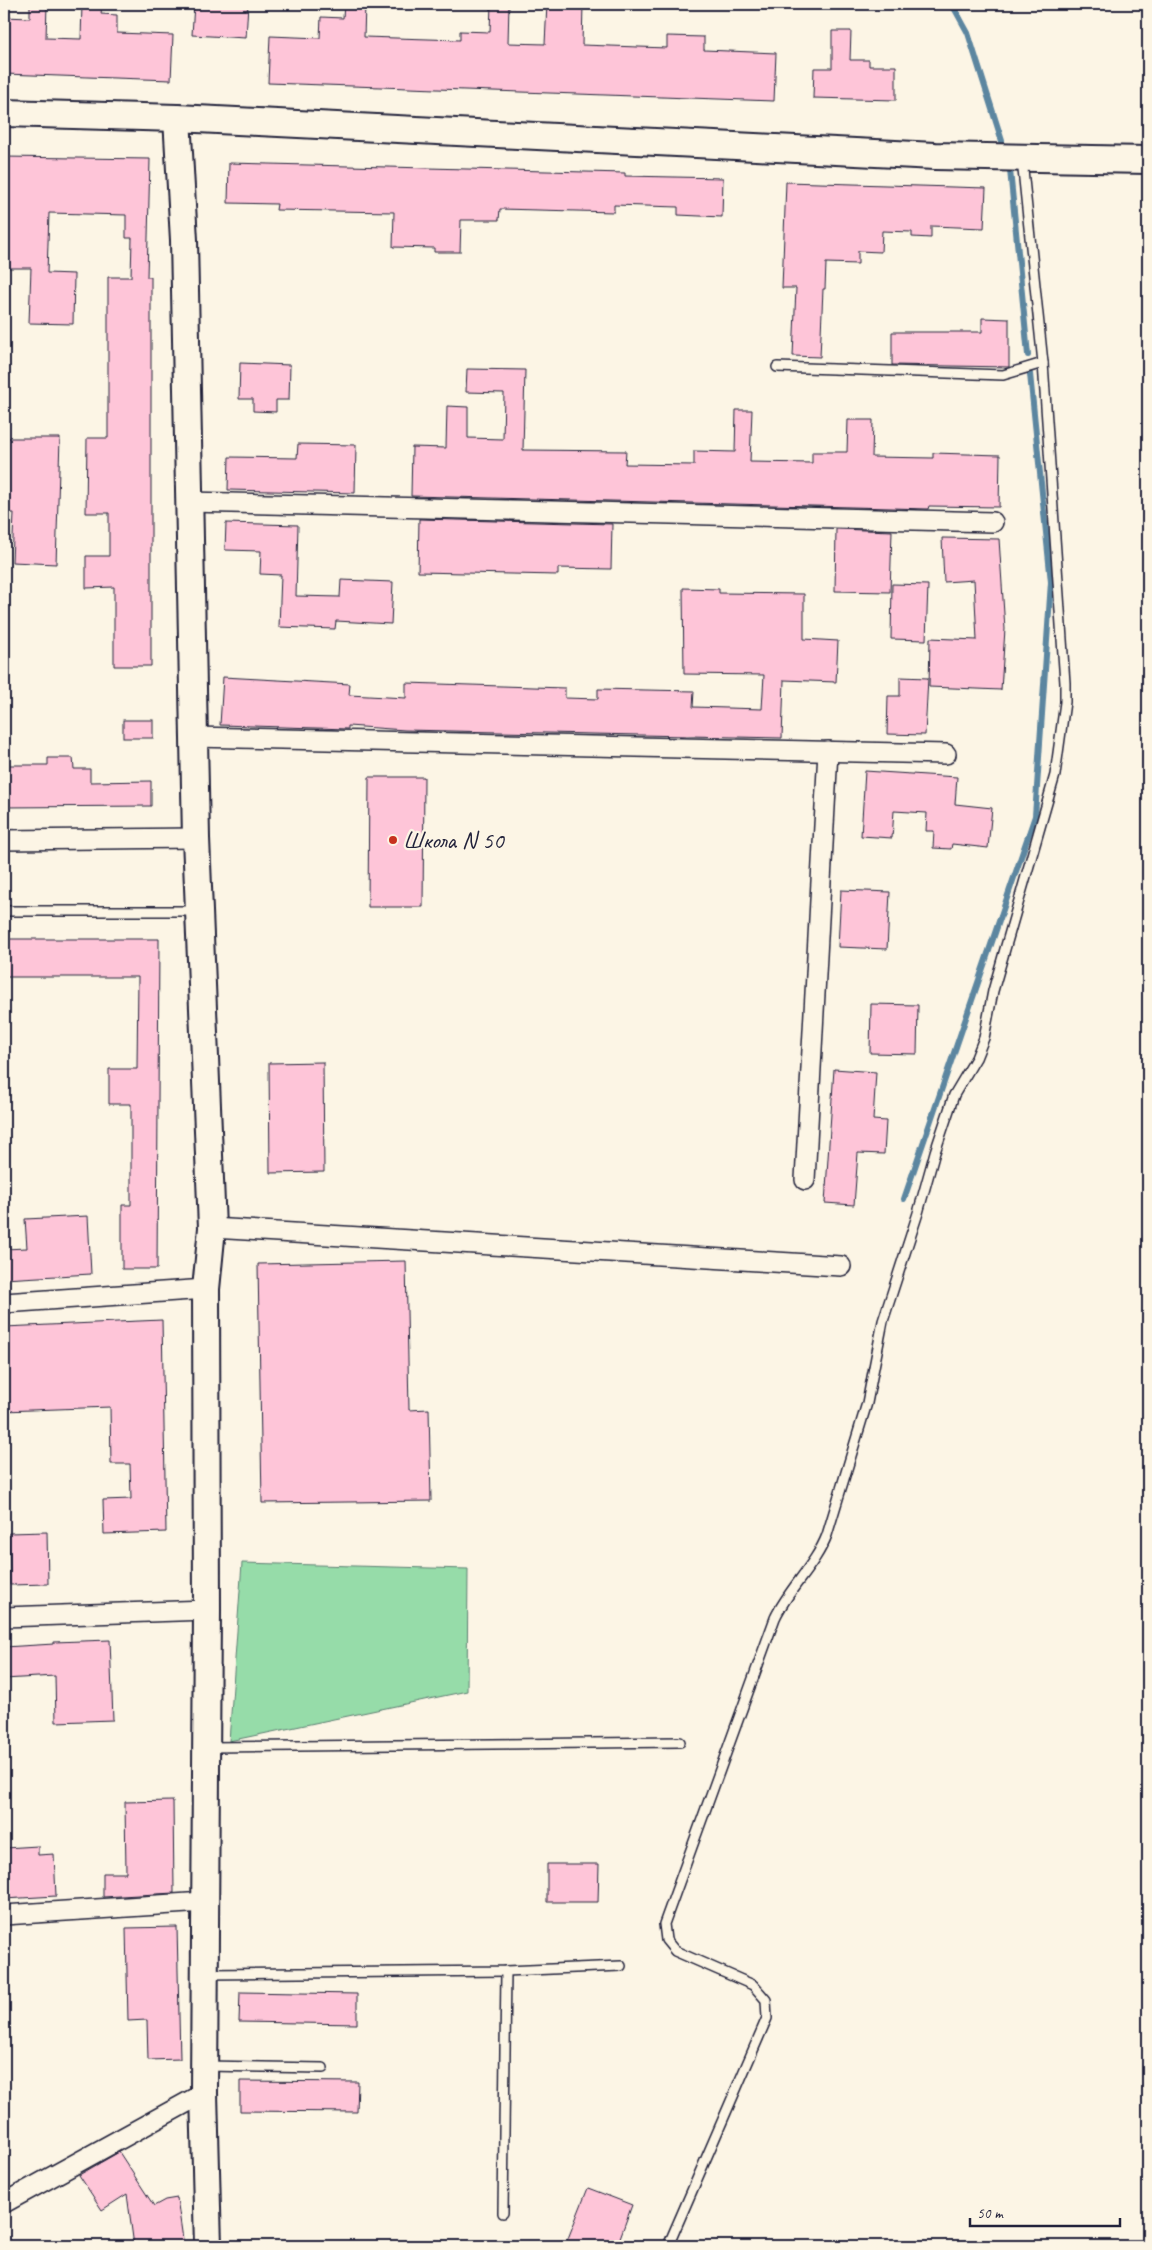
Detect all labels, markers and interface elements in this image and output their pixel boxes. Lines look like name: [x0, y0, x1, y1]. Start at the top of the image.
place label: Школа N 50: [403, 825, 506, 855]
marker: Школа N 50: [387, 834, 399, 846]
scale bar: [970, 2195, 1120, 2227]
text: 50 m: [977, 2204, 1004, 2223]

